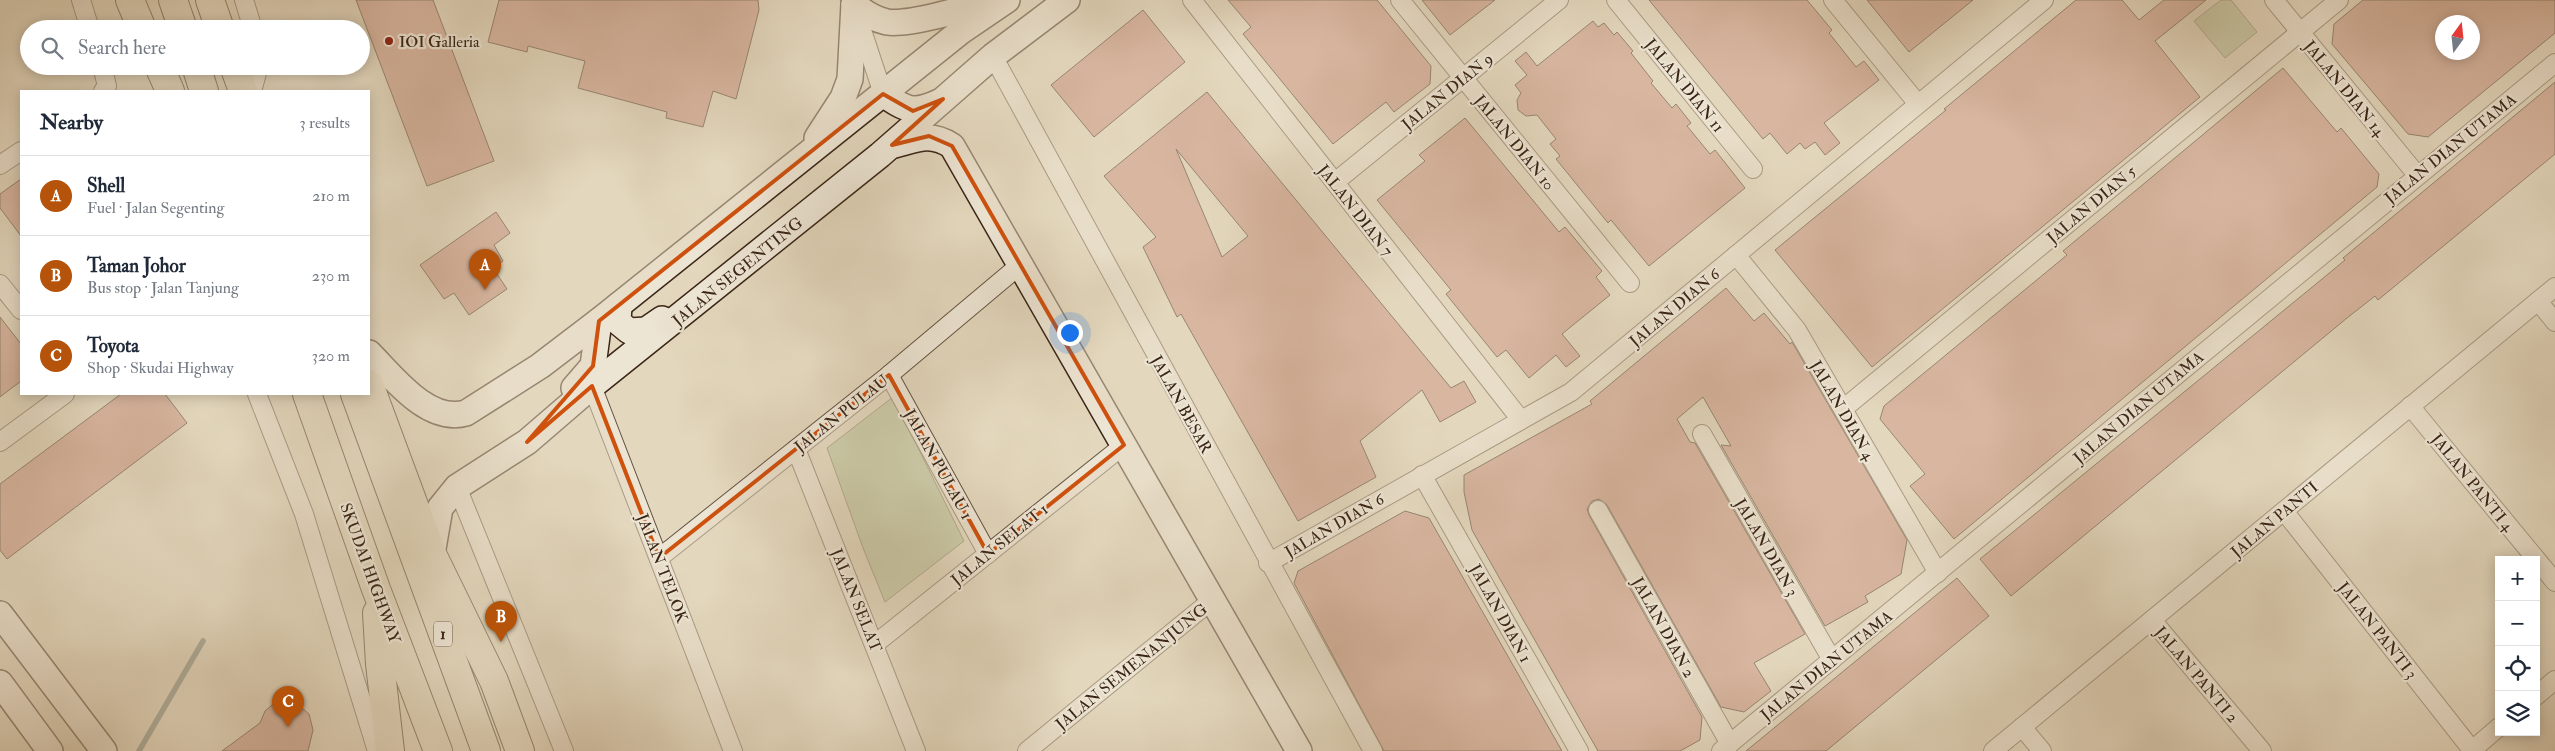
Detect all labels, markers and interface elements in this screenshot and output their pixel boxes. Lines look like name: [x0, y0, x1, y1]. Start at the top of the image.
north arrow: [2435, 15, 2480, 60]
search box: [20, 20, 370, 75]
place label: IOI Galleria: [399, 32, 480, 52]
icon: search: [38, 34, 66, 62]
street label: JALAN DIAN 11: [1639, 34, 1728, 137]
marker: IOI Galleria: [383, 35, 395, 47]
text: Search here: [78, 36, 166, 60]
street label: JALAN DIAN 14: [2298, 36, 2390, 142]
street label: JALAN DIAN 9: [1397, 49, 1498, 136]
street label: JALAN DIAN UTAMA: [2380, 89, 2521, 210]
street label: JALAN DIAN 10: [1468, 90, 1559, 195]
text: Nearby: [40, 109, 103, 136]
text: 3 results: [299, 113, 350, 133]
street label: JALAN DIAN 7: [1312, 160, 1398, 262]
street label: JALAN DIAN 5: [2042, 162, 2141, 249]
text: Shell: [87, 174, 125, 198]
text: A: [51, 186, 61, 206]
text: 210 m: [312, 186, 350, 206]
text: Fuel · Jalan Segenting: [87, 198, 224, 218]
street label: JALAN SEGENTING: [668, 213, 808, 332]
pin: A: [469, 249, 501, 290]
text: Taman Johor: [87, 254, 186, 278]
street label: JALAN DIAN 6: [1625, 264, 1725, 353]
text: B: [51, 266, 61, 286]
text: 230 m: [312, 266, 350, 286]
text: Bus stop · Jalan Tanjung: [87, 278, 239, 298]
your location: [1057, 320, 1083, 346]
text: Toyota: [87, 334, 139, 358]
text: C: [50, 346, 62, 366]
text: 320 m: [312, 346, 350, 366]
street label: JALAN DIAN UTAMA: [2069, 347, 2209, 470]
street label: JALAN BESAR: [1145, 351, 1217, 458]
street label: JALAN DIAN 4: [1804, 356, 1880, 466]
text: Shop · Skudai Highway: [87, 358, 233, 378]
street label: JALAN PULAU: [790, 370, 894, 458]
street label: JALAN PULAU 1: [898, 405, 977, 524]
street label: JALAN PANTI 4: [2425, 429, 2519, 537]
street label: JALAN PANTI: [2226, 477, 2323, 564]
street label: JALAN DIAN 6: [1280, 489, 1389, 564]
street label: JALAN DIAN 3: [1729, 494, 1802, 601]
street label: JALAN SELAT 1: [946, 499, 1053, 591]
street label: SKUDAI HIGHWAY: [335, 500, 405, 647]
street label: JALAN TELOK: [631, 510, 692, 627]
street label: JALAN SELAT: [825, 545, 886, 656]
map controls: [2495, 556, 2540, 736]
button: +: [2495, 556, 2540, 601]
street label: JALAN DIAN 1: [1464, 560, 1535, 667]
street label: JALAN DIAN 2: [1626, 573, 1699, 682]
street label: JALAN PANTI 3: [2332, 577, 2421, 684]
street label: JALAN SEMENANJUNG: [1051, 599, 1212, 736]
pin: B: [485, 601, 517, 642]
button: −: [2495, 601, 2540, 646]
street label: JALAN DIAN UTAMA: [1756, 606, 1897, 727]
road number: 1: [434, 622, 452, 646]
street label: JALAN PANTI 2: [2149, 622, 2242, 728]
button: locate: [2495, 646, 2540, 691]
pin: C: [272, 686, 304, 727]
button: layers: [2495, 691, 2540, 736]

